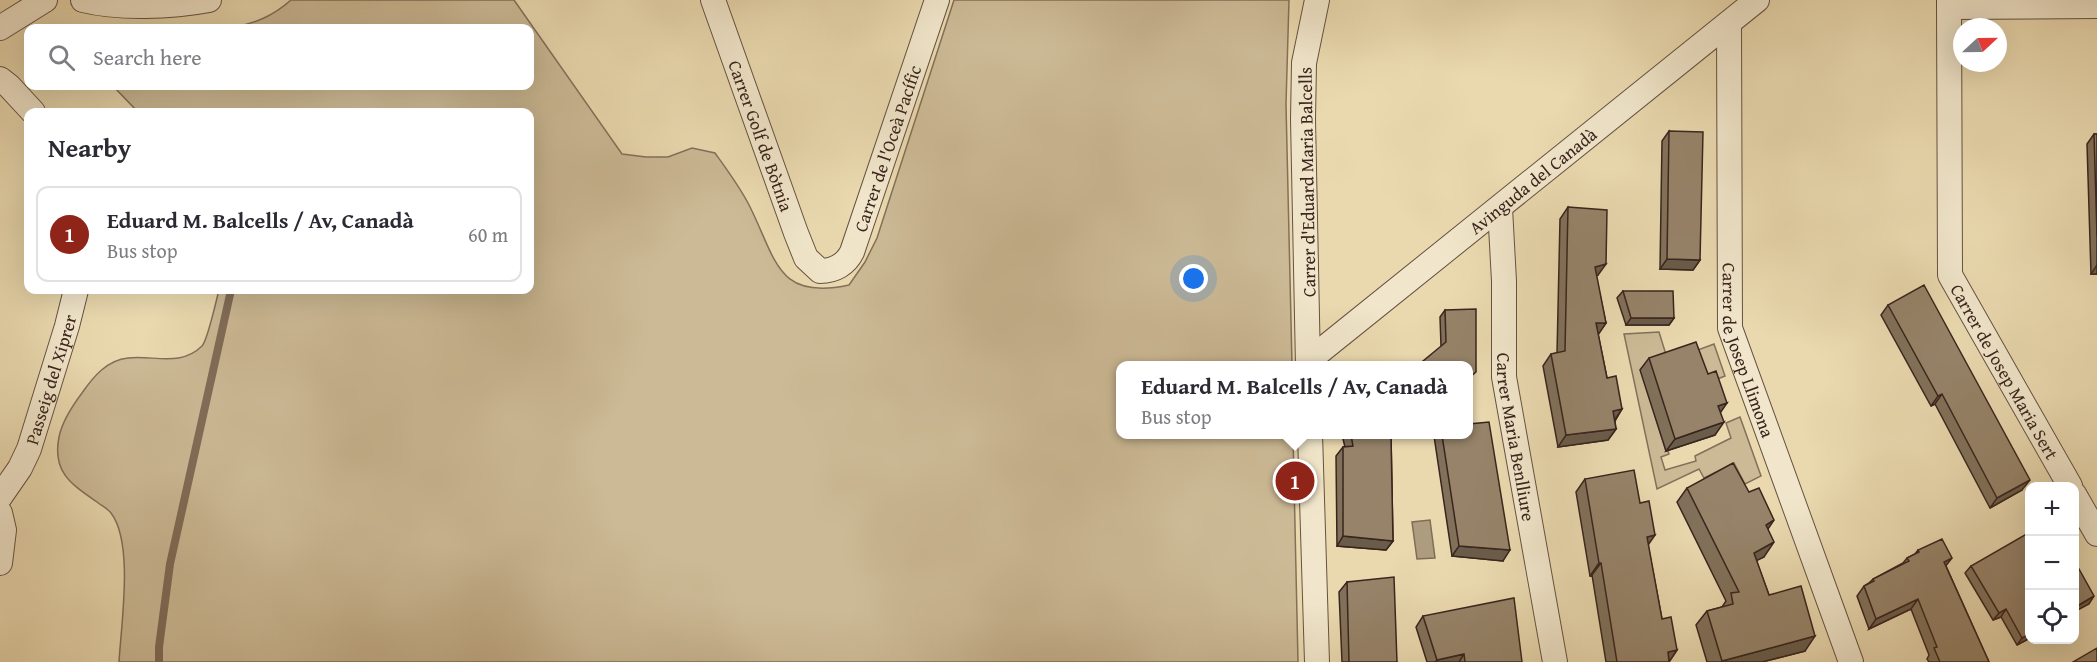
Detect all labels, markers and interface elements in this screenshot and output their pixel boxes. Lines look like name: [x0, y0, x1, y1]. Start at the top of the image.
north arrow: [1953, 18, 2007, 72]
search box: [24, 24, 534, 90]
icon: search: [45, 41, 78, 74]
text: Search here: [93, 41, 202, 73]
street label: Carrer Golf de Bòtnia: [722, 56, 801, 215]
street label: Carrer de l'Oceà Pacífic: [846, 61, 928, 235]
street label: Carrer d'Eduard Maria Balcells: [1291, 67, 1323, 297]
street label: Avinguda del Canadà: [1463, 120, 1603, 240]
text: Nearby: [48, 128, 131, 167]
text: Eduard M. Balcells / Av, Canadà: [107, 204, 414, 236]
text: 1: [64, 220, 75, 249]
text: 60 m: [468, 220, 508, 249]
text: Bus stop: [107, 236, 178, 265]
street label: Carrer de Josep Llimona: [1716, 263, 1782, 441]
your location: [1179, 264, 1208, 293]
street label: Carrer de Josep Maria Sert: [1944, 279, 2066, 465]
street label: Passeig del Xiprer: [18, 311, 83, 448]
street label: Carrer Maria Benlliure: [1491, 353, 1543, 523]
popup: [1116, 361, 1473, 439]
text: Eduard M. Balcells / Av, Canadà: [1141, 370, 1448, 402]
text: Bus stop: [1141, 402, 1212, 431]
pin: 1: [1276, 458, 1314, 504]
map controls: [2025, 482, 2079, 644]
button: +: [2025, 482, 2079, 536]
button: −: [2025, 536, 2079, 590]
button: locate: [2025, 590, 2079, 644]

